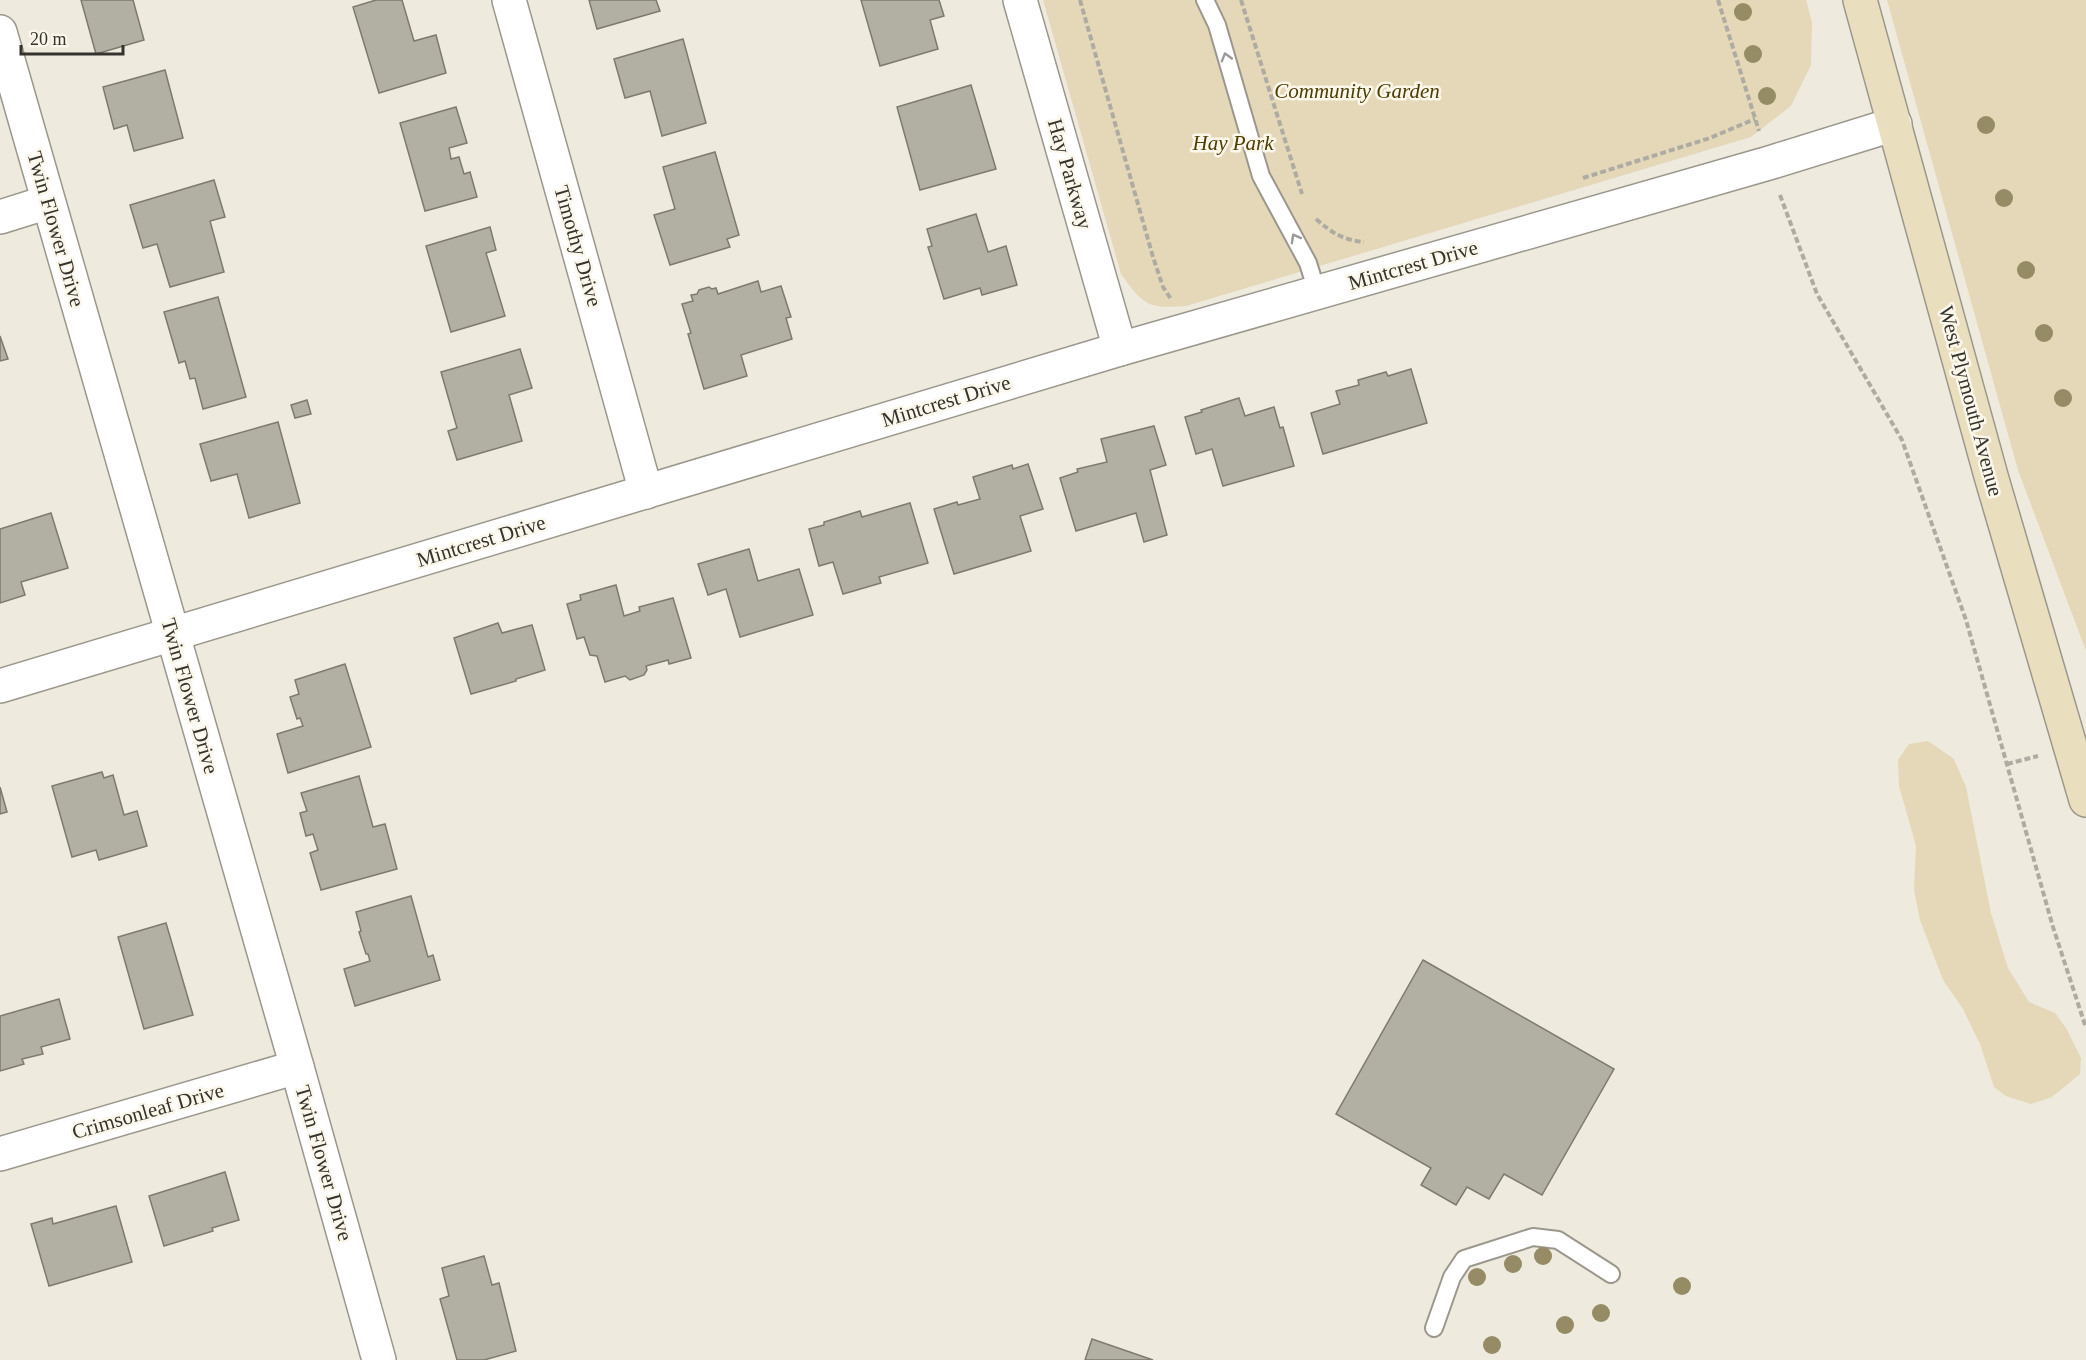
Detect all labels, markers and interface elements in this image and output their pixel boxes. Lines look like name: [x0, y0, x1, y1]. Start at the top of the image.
scale bar: [21, 18, 123, 56]
text: 20 m: [30, 29, 67, 49]
one-way arrow: [1221, 52, 1234, 62]
park label: Community Garden: [1274, 79, 1440, 103]
street label: Hay Parkway: [1043, 116, 1097, 232]
park label: Hay Park: [1191, 131, 1274, 155]
street label: Twin Flower Drive: [22, 148, 90, 310]
street label: Timothy Drive: [549, 183, 607, 309]
one-way arrow: [1291, 234, 1302, 245]
street label: Mintcrest Drive: [1346, 235, 1480, 295]
street label: West Plymouth Avenue: [1934, 303, 2008, 499]
street label: Mintcrest Drive: [879, 370, 1013, 432]
street label: Mintcrest Drive: [414, 510, 548, 572]
street label: Twin Flower Drive: [156, 615, 224, 777]
street label: Crimsonleaf Drive: [69, 1078, 227, 1144]
street label: Twin Flower Drive: [290, 1082, 358, 1244]

